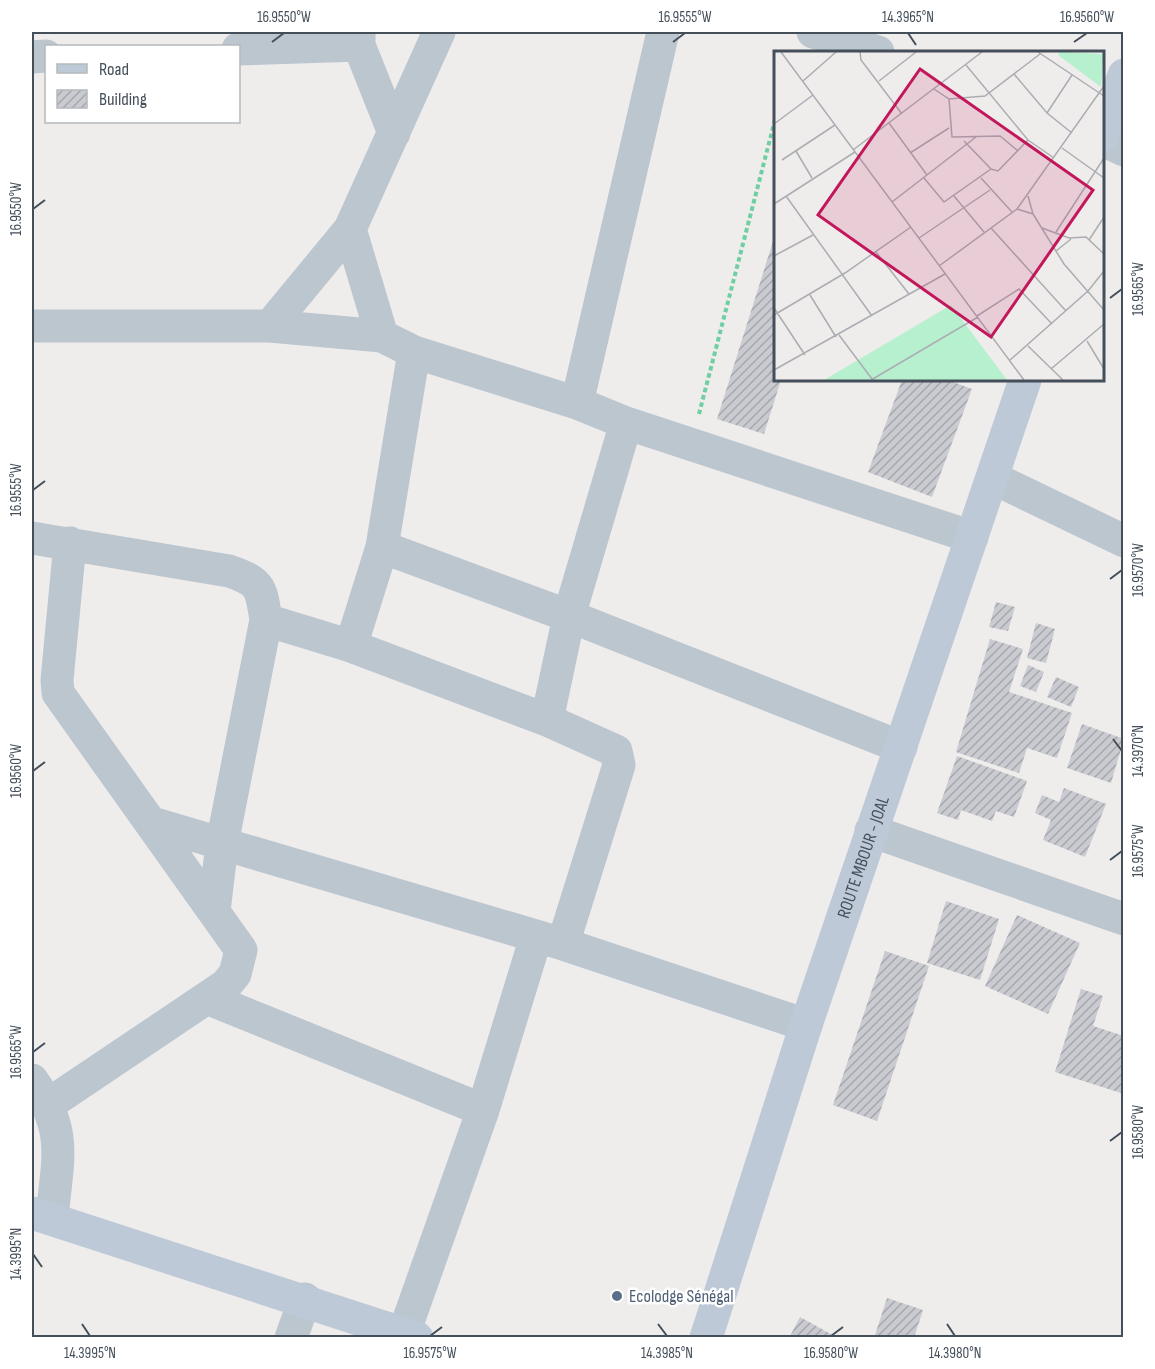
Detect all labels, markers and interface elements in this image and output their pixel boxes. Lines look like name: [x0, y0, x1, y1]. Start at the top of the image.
text: 16.9550°W: [257, 8, 311, 27]
text: 16.9555°W: [659, 8, 712, 27]
text: 14.3965°N: [882, 8, 934, 27]
text: 16.9560°W: [1060, 8, 1114, 27]
legend: [45, 45, 240, 123]
inset map: [774, 51, 1104, 381]
text: Road: [99, 59, 129, 80]
text: Building: [99, 89, 147, 110]
text: 16.9550°W: [7, 182, 26, 236]
text: 16.9565°W: [1129, 262, 1148, 316]
text: 16.9555°W: [7, 463, 26, 516]
text: 16.9570°W: [1129, 543, 1148, 597]
text: 14.3970°N: [1129, 725, 1148, 777]
text: 16.9560°W: [7, 744, 26, 798]
street label: ROUTE MBOUR - JOAL: [833, 793, 894, 921]
text: 16.9575°W: [1129, 824, 1148, 877]
text: 16.9565°W: [7, 1025, 26, 1079]
text: 16.9580°W: [1129, 1105, 1148, 1159]
text: 14.3995°N: [7, 1228, 26, 1280]
place label: Ecolodge Sénégal: [629, 1286, 734, 1307]
marker: Ecolodge Sénégal: [610, 1289, 624, 1303]
text: 14.3995°N: [64, 1344, 116, 1363]
text: 16.9575°W: [404, 1344, 457, 1363]
text: 14.3985°N: [641, 1344, 693, 1363]
text: 16.9580°W: [804, 1344, 858, 1363]
text: 14.3980°N: [929, 1344, 981, 1363]

